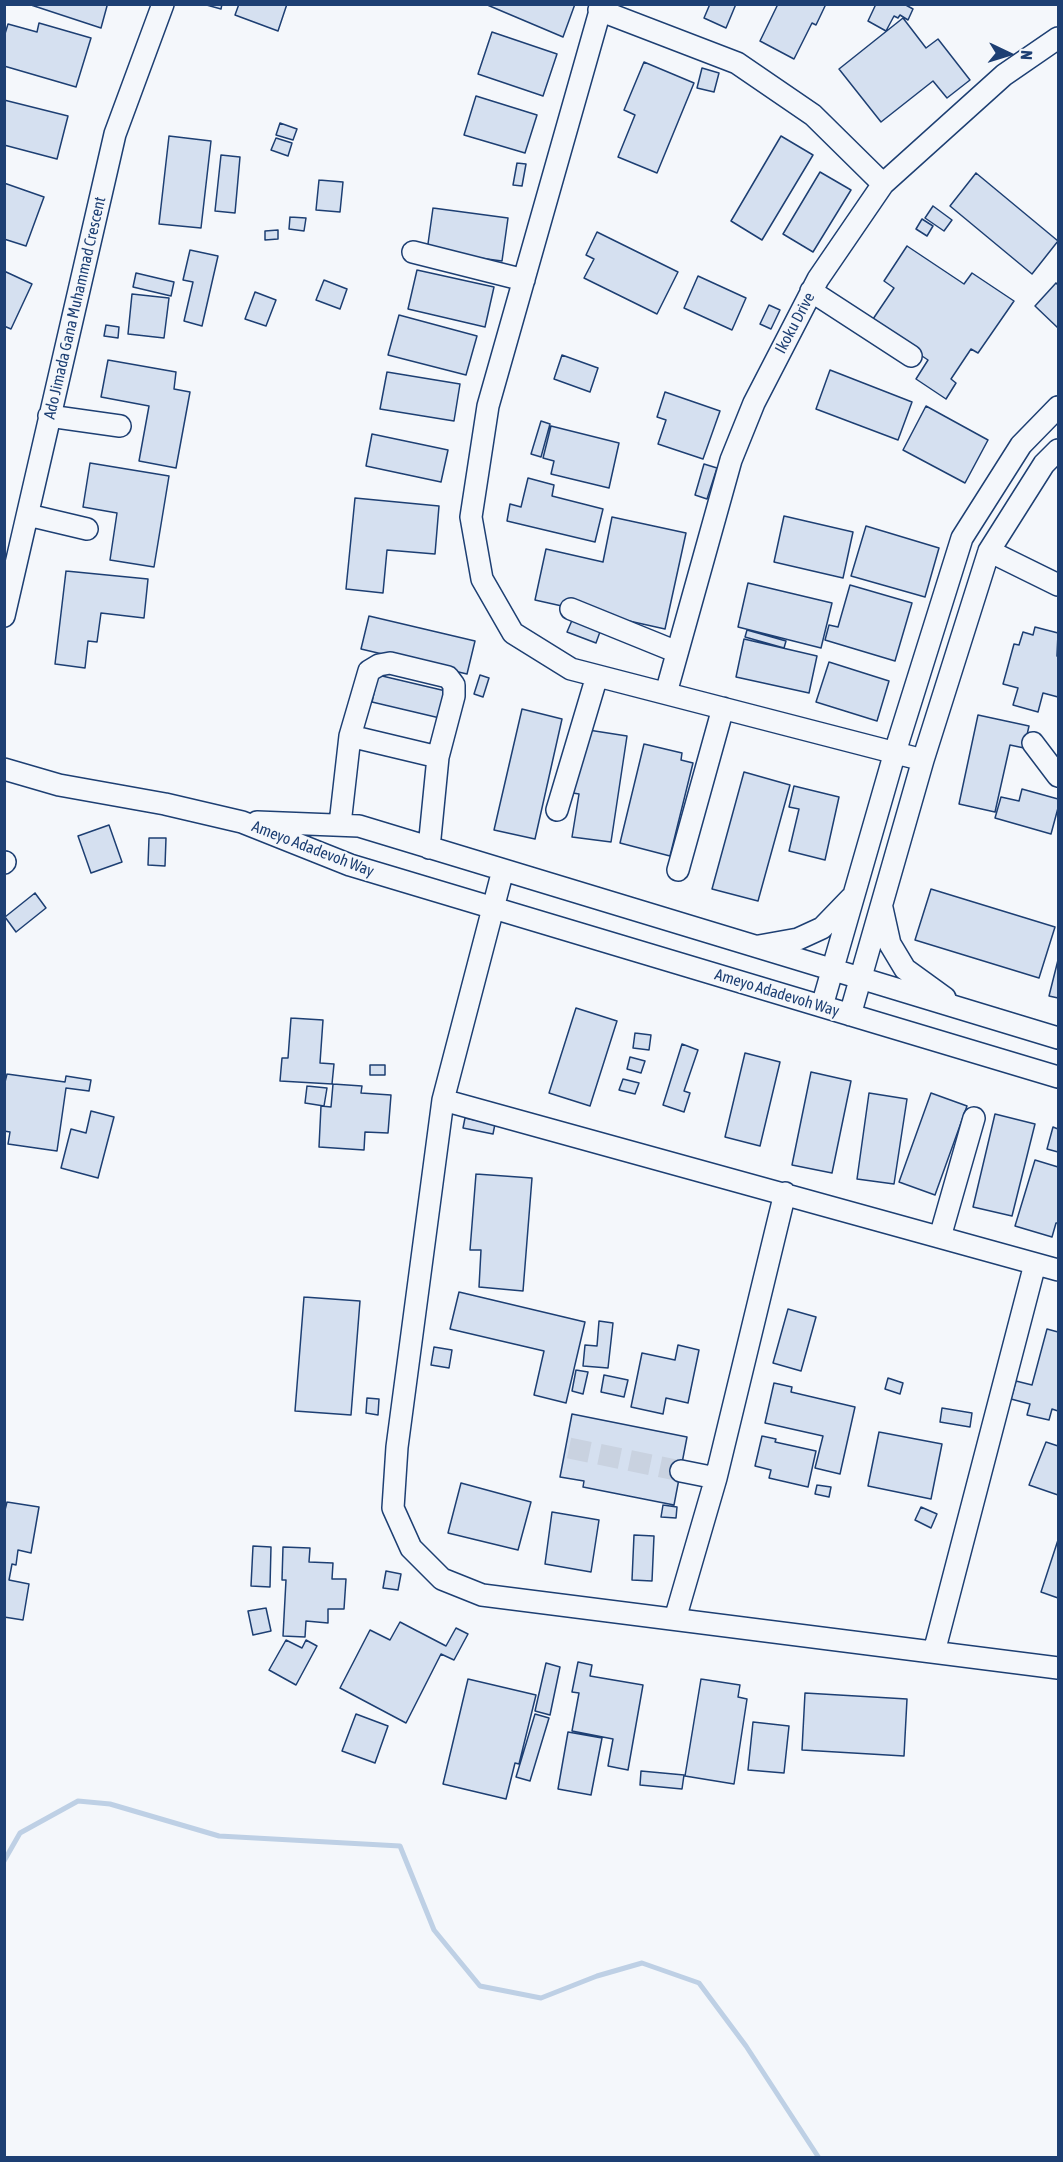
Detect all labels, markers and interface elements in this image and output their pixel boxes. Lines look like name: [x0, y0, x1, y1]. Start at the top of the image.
north arrow: [979, 24, 1039, 84]
text: N: [1018, 50, 1036, 61]
street label: Ado Jimada Gana Muhammad Crescent: [40, 195, 110, 421]
street label: Ikoku Drive: [771, 289, 819, 357]
street label: Ameyo Adadevoh Way: [249, 817, 377, 881]
street label: Ameyo Adadevoh Way: [712, 965, 842, 1021]

